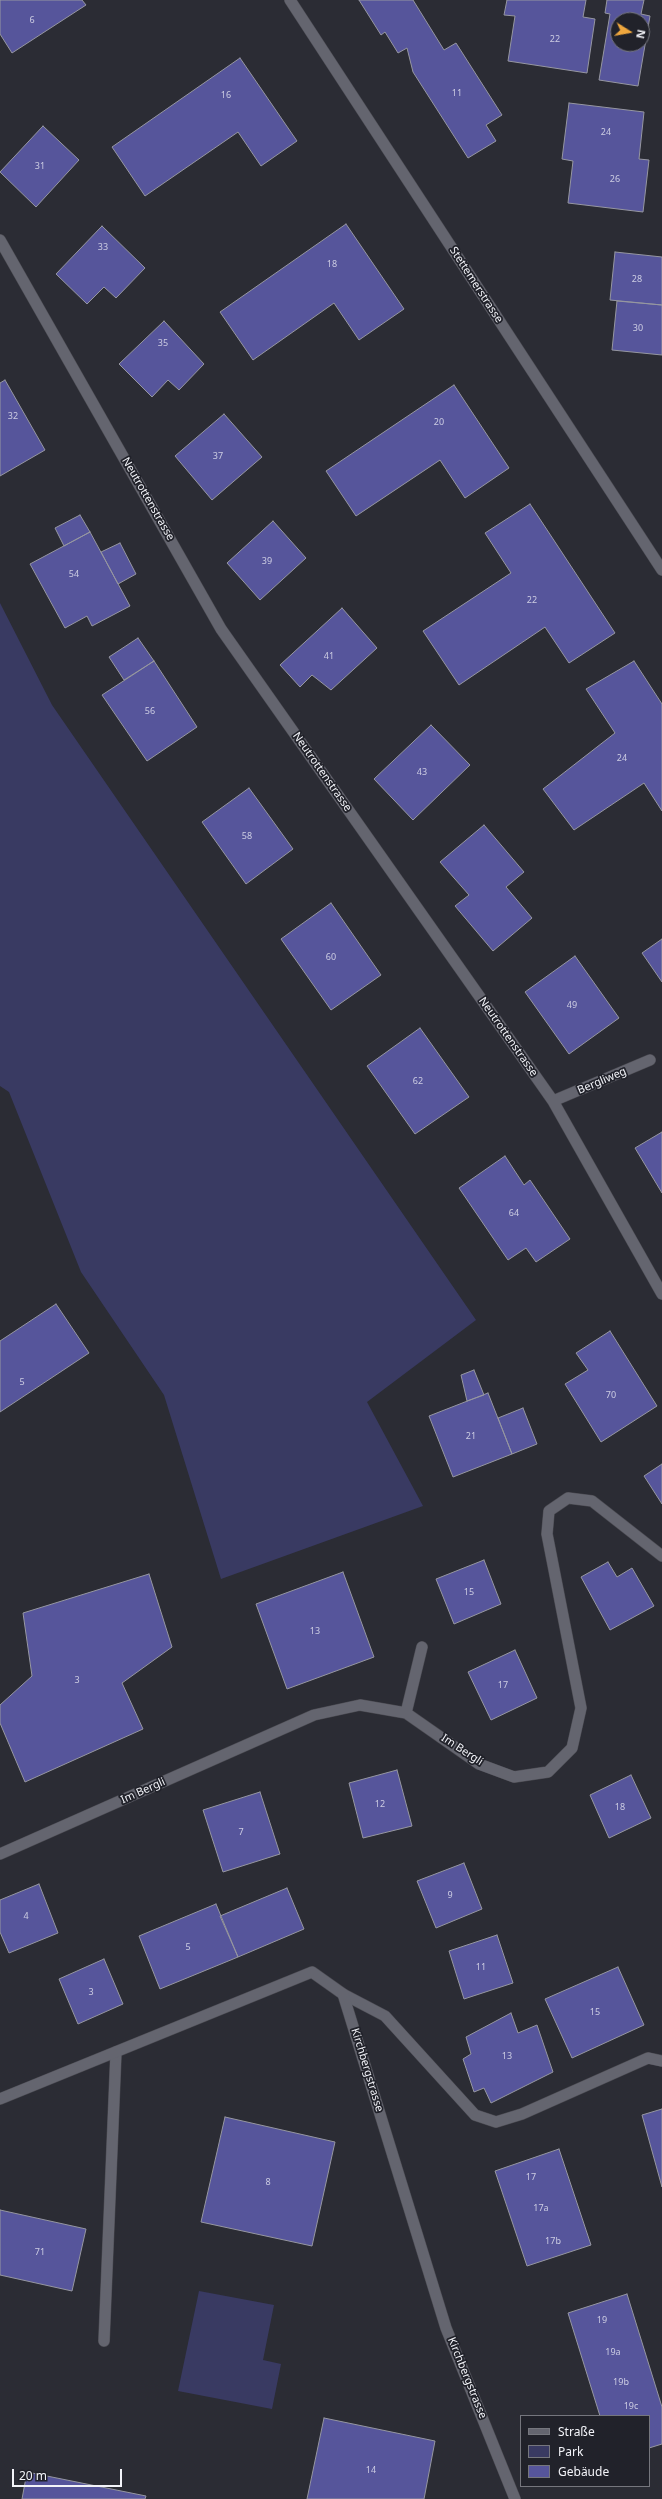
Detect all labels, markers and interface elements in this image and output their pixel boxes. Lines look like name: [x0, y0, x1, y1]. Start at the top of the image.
north arrow: [610, 12, 650, 52]
house number: 6: [29, 15, 35, 25]
text: N: [633, 28, 650, 40]
house number: 22: [550, 34, 560, 44]
house number: 11: [452, 88, 462, 98]
house number: 16: [221, 90, 231, 100]
house number: 24: [601, 127, 611, 137]
house number: 31: [35, 161, 45, 171]
house number: 26: [610, 174, 620, 184]
house number: 33: [98, 242, 108, 252]
street label: Stettemerstrasse: [447, 245, 505, 325]
house number: 18: [327, 259, 337, 269]
house number: 28: [632, 274, 642, 284]
house number: 30: [633, 323, 643, 333]
house number: 35: [158, 338, 168, 348]
house number: 32: [8, 411, 18, 421]
house number: 20: [434, 417, 444, 427]
house number: 37: [213, 451, 223, 461]
street label: Neutrottenstrasse: [119, 455, 177, 543]
house number: 39: [262, 556, 272, 566]
house number: 54: [69, 569, 79, 579]
house number: 22: [527, 595, 537, 605]
house number: 41: [324, 651, 334, 661]
house number: 56: [145, 706, 155, 716]
street label: Neutrottenstrasse: [290, 730, 354, 814]
house number: 24: [617, 753, 627, 763]
house number: 43: [417, 767, 427, 777]
house number: 58: [242, 831, 252, 841]
house number: 60: [326, 952, 336, 962]
street label: Neutrottenstrasse: [476, 995, 540, 1079]
house number: 49: [567, 1000, 577, 1010]
street label: Bergliweg: [576, 1065, 628, 1097]
house number: 62: [413, 1076, 423, 1086]
house number: 64: [509, 1208, 519, 1218]
house number: 5: [19, 1377, 25, 1387]
house number: 70: [606, 1390, 616, 1400]
house number: 21: [466, 1431, 476, 1441]
house number: 15: [464, 1587, 474, 1597]
house number: 13: [310, 1626, 320, 1636]
house number: 3: [74, 1675, 80, 1685]
house number: 17: [498, 1680, 508, 1690]
street label: Im Bergli: [439, 1732, 485, 1768]
street label: Im Bergli: [119, 1775, 167, 1807]
house number: 12: [375, 1799, 385, 1809]
house number: 18: [615, 1802, 625, 1812]
house number: 7: [238, 1827, 244, 1837]
house number: 9: [447, 1890, 453, 1900]
house number: 4: [23, 1911, 29, 1921]
house number: 5: [185, 1942, 191, 1952]
house number: 11: [476, 1962, 486, 1972]
house number: 3: [88, 1987, 94, 1997]
house number: 15: [590, 2007, 600, 2017]
street label: Kirchbergstrasse: [348, 2027, 386, 2113]
house number: 13: [502, 2051, 512, 2061]
house number: 17: [526, 2172, 536, 2182]
house number: 8: [265, 2177, 271, 2187]
house number: 17a: [533, 2203, 549, 2213]
house number: 17b: [545, 2236, 561, 2246]
house number: 71: [35, 2247, 45, 2257]
house number: 19: [597, 2315, 607, 2325]
street label: Kirchbergstrasse: [445, 2335, 489, 2421]
house number: 19a: [605, 2347, 621, 2357]
house number: 19b: [613, 2377, 629, 2387]
house number: 19c: [624, 2401, 638, 2411]
legend: [520, 2415, 650, 2487]
text: Straße: [558, 2423, 595, 2440]
text: Park: [558, 2443, 583, 2460]
scale bar: [14, 2461, 124, 2487]
text: Gebäude: [558, 2463, 609, 2480]
house number: 14: [366, 2465, 376, 2475]
text: 20 m: [19, 2467, 47, 2484]

